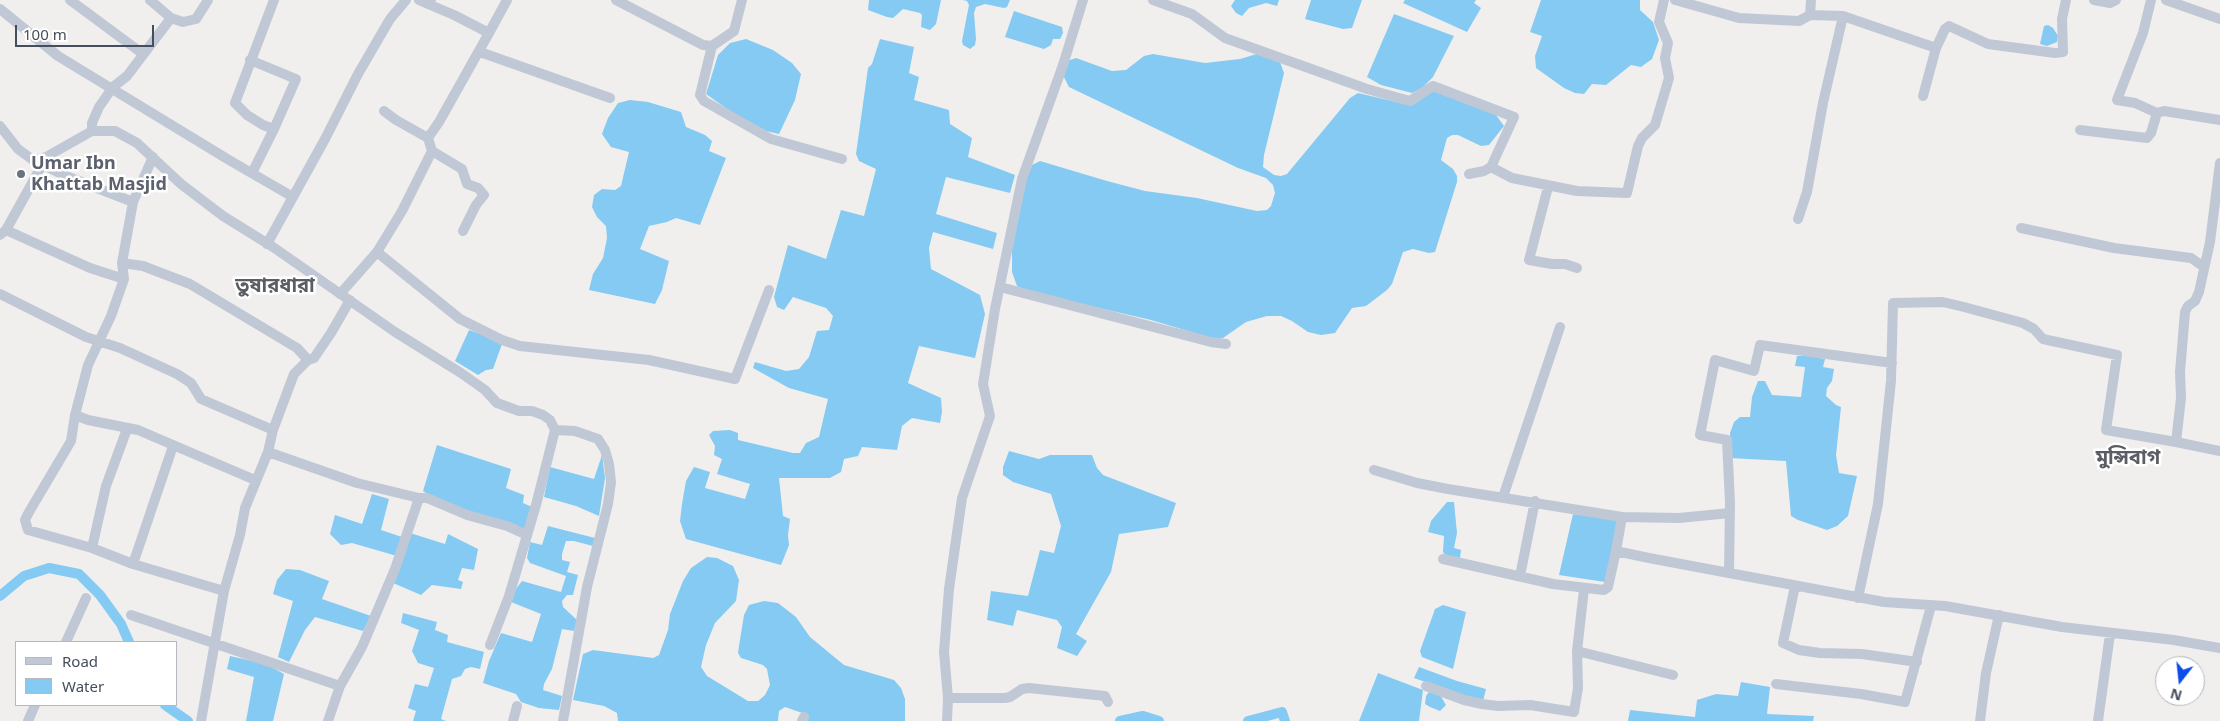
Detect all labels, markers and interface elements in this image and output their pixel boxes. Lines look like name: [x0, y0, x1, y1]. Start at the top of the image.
scale bar: [18, 15, 156, 47]
text: 100 m: [23, 24, 67, 44]
place label: Umar Ibn Khattab Masjid: [31, 153, 167, 195]
marker: Umar Ibn Khattab Masjid: [15, 168, 27, 180]
district label: তুষারধারা: [235, 274, 315, 298]
district label: মুন্সিবাগ: [2096, 446, 2160, 470]
legend: [15, 641, 178, 706]
text: Road: [62, 651, 98, 671]
north arrow: [2155, 656, 2205, 706]
text: Water: [62, 676, 104, 696]
text: N: [2168, 684, 2184, 706]

